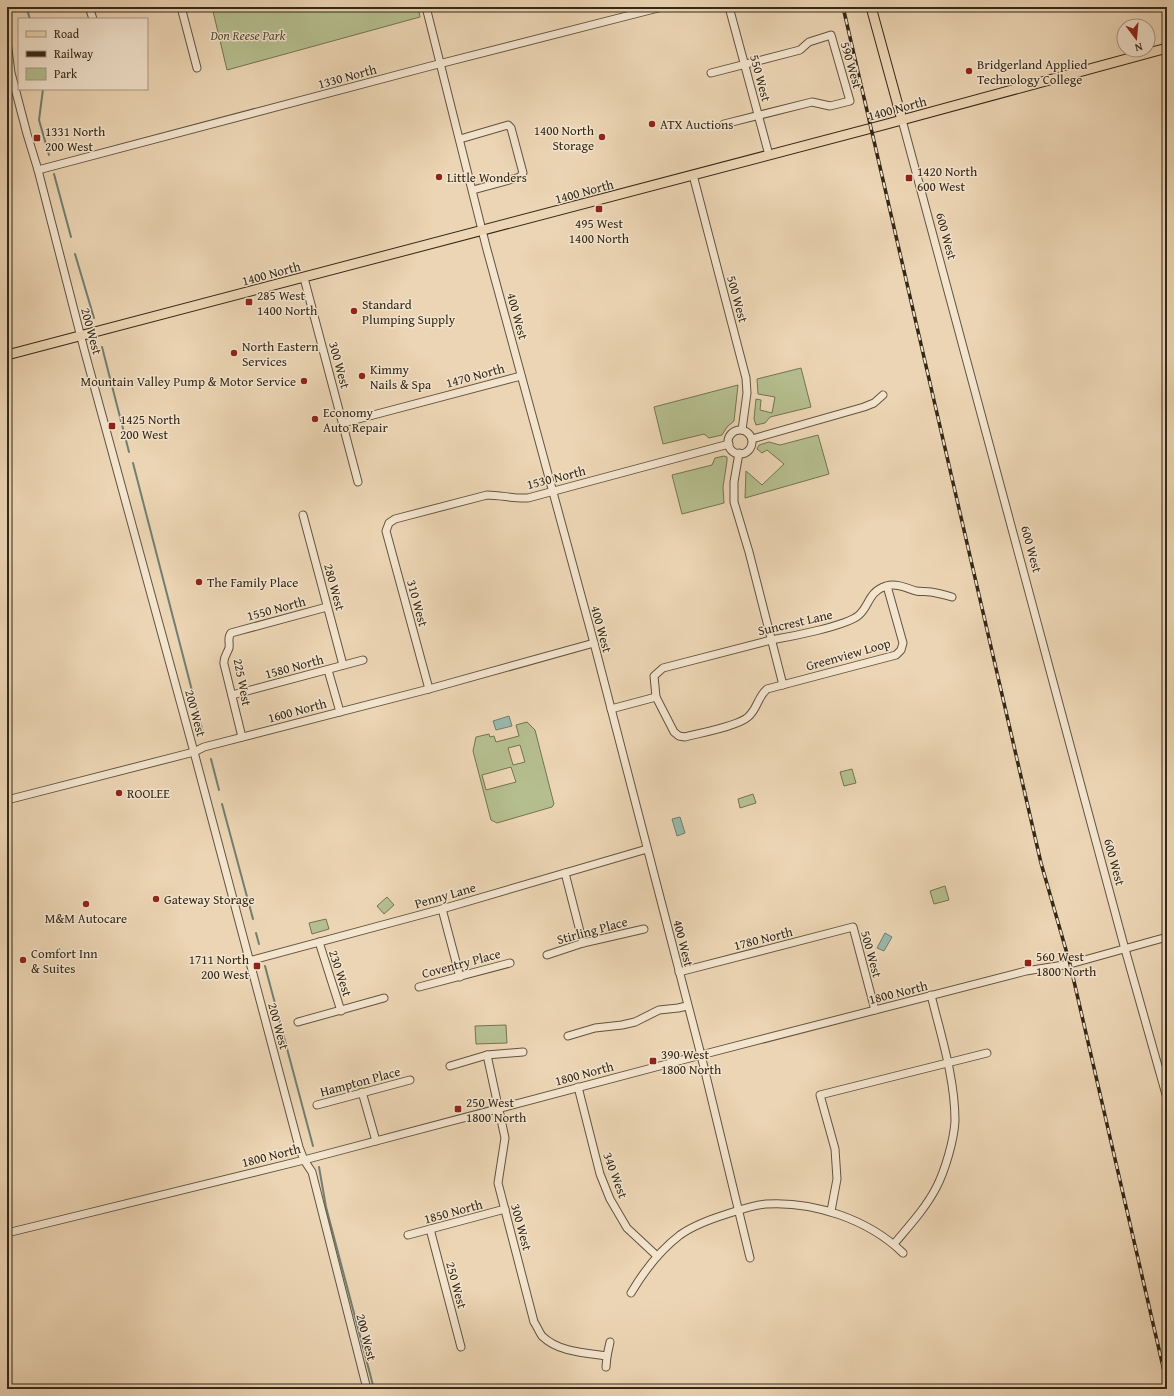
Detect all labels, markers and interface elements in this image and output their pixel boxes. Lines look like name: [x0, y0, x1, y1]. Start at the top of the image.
legend: [18, 18, 148, 90]
north arrow: [1116, 18, 1156, 58]
text: Road: [54, 25, 80, 42]
park label: Don Reese Park: [209, 26, 286, 45]
street label: 590 West: [836, 39, 867, 91]
text: N: [1132, 39, 1144, 56]
text: Railway: [54, 45, 93, 62]
street label: 550 West: [745, 52, 776, 104]
place label: Bridgerland Applied Technology College: [977, 55, 1087, 89]
street label: 1330 North: [316, 59, 379, 93]
text: Park: [54, 65, 78, 82]
marker: Bridgerland Applied Technology College: [964, 66, 974, 76]
street label: 1400 North: [866, 91, 929, 125]
place label: ATX Auctions: [660, 115, 733, 134]
marker: ATX Auctions: [647, 119, 657, 129]
place label: 1400 North Storage: [534, 121, 595, 155]
place label: 1331 North 200 West: [45, 122, 106, 156]
marker: 1400 North Storage: [597, 132, 607, 142]
marker: 1331 North 200 West: [32, 133, 42, 143]
place label: 1420 North 600 West: [917, 162, 978, 196]
place label: Little Wonders: [447, 168, 527, 187]
marker: Little Wonders: [434, 172, 444, 182]
marker: 1420 North 600 West: [904, 173, 914, 183]
street label: 1400 North: [553, 174, 616, 208]
marker: 495 West 1400 North: [594, 204, 604, 214]
street label: 600 West: [931, 210, 962, 262]
place label: 495 West 1400 North: [569, 214, 630, 248]
street label: 1400 North: [240, 256, 303, 290]
street label: 500 West: [722, 273, 753, 325]
place label: 285 West 1400 North: [257, 286, 318, 320]
street label: 400 West: [502, 290, 533, 342]
place label: Standard Plumping Supply: [362, 295, 456, 329]
marker: 285 West 1400 North: [244, 297, 254, 307]
street label: 200 West: [76, 305, 107, 357]
marker: Standard Plumping Supply: [349, 306, 359, 316]
place label: North Eastern Services: [242, 337, 319, 371]
street label: 300 West: [324, 339, 355, 391]
marker: North Eastern Services: [229, 348, 239, 358]
street label: 1470 North: [444, 358, 507, 392]
place label: Kimmy Nails & Spa: [370, 360, 432, 394]
marker: Kimmy Nails & Spa: [357, 371, 367, 381]
place label: Mountain Valley Pump & Motor Service: [81, 372, 296, 391]
marker: Mountain Valley Pump & Motor Service: [299, 376, 309, 386]
place label: Economy Auto Repair: [323, 403, 388, 437]
place label: 1425 North 200 West: [120, 410, 181, 444]
marker: Economy Auto Repair: [310, 414, 320, 424]
marker: 1425 North 200 West: [107, 421, 117, 431]
street label: 1530 North: [525, 461, 588, 494]
street label: 600 West: [1016, 523, 1047, 575]
street label: 280 West: [319, 561, 350, 613]
place label: The Family Place: [207, 573, 298, 592]
marker: The Family Place: [194, 577, 204, 587]
street label: 310 West: [402, 577, 433, 629]
street label: 1550 North: [245, 591, 308, 625]
street label: 400 West: [586, 603, 617, 655]
street label: Suncrest Lane: [756, 605, 834, 640]
street label: Greenview Loop: [804, 633, 893, 676]
street label: 1580 North: [263, 649, 326, 683]
street label: 225 West: [229, 657, 256, 708]
street label: 200 West: [180, 687, 211, 739]
street label: 1600 North: [266, 693, 329, 727]
place label: ROOLEE: [127, 784, 170, 803]
marker: ROOLEE: [114, 788, 124, 798]
street label: 600 West: [1099, 836, 1130, 888]
street label: Penny Lane: [412, 878, 478, 913]
place label: Gateway Storage: [164, 890, 255, 909]
marker: Gateway Storage: [151, 894, 161, 904]
marker: M&M Autocare: [81, 899, 91, 909]
place label: M&M Autocare: [45, 909, 127, 928]
street label: Stirling Place: [555, 912, 630, 949]
street label: 400 West: [668, 918, 699, 969]
street label: 1780 North: [732, 922, 795, 955]
street label: 500 West: [856, 928, 887, 980]
place label: Comfort Inn & Suites: [31, 944, 98, 978]
street label: Coventry Place: [420, 944, 503, 983]
street label: 230 West: [324, 947, 357, 999]
place label: 560 West 1800 North: [1036, 947, 1097, 981]
place label: 1711 North 200 West: [189, 950, 250, 984]
marker: Comfort Inn & Suites: [18, 955, 28, 965]
marker: 560 West 1800 North: [1023, 958, 1033, 968]
marker: 1711 North 200 West: [252, 961, 262, 971]
street label: 1800 North: [867, 976, 930, 1009]
street label: 200 West: [263, 1000, 294, 1052]
place label: 390 West 1800 North: [661, 1045, 722, 1079]
street label: 1800 North: [553, 1056, 616, 1090]
marker: 390 West 1800 North: [648, 1056, 658, 1066]
street label: Hampton Place: [318, 1062, 402, 1101]
place label: 250 West 1800 North: [466, 1093, 527, 1127]
marker: 250 West 1800 North: [453, 1104, 463, 1114]
street label: 1800 North: [240, 1139, 303, 1172]
street label: 340 West: [598, 1149, 633, 1201]
street label: 1850 North: [422, 1194, 485, 1228]
street label: 300 West: [506, 1201, 537, 1253]
street label: 250 West: [441, 1259, 472, 1311]
street label: 200 West: [351, 1312, 382, 1363]

